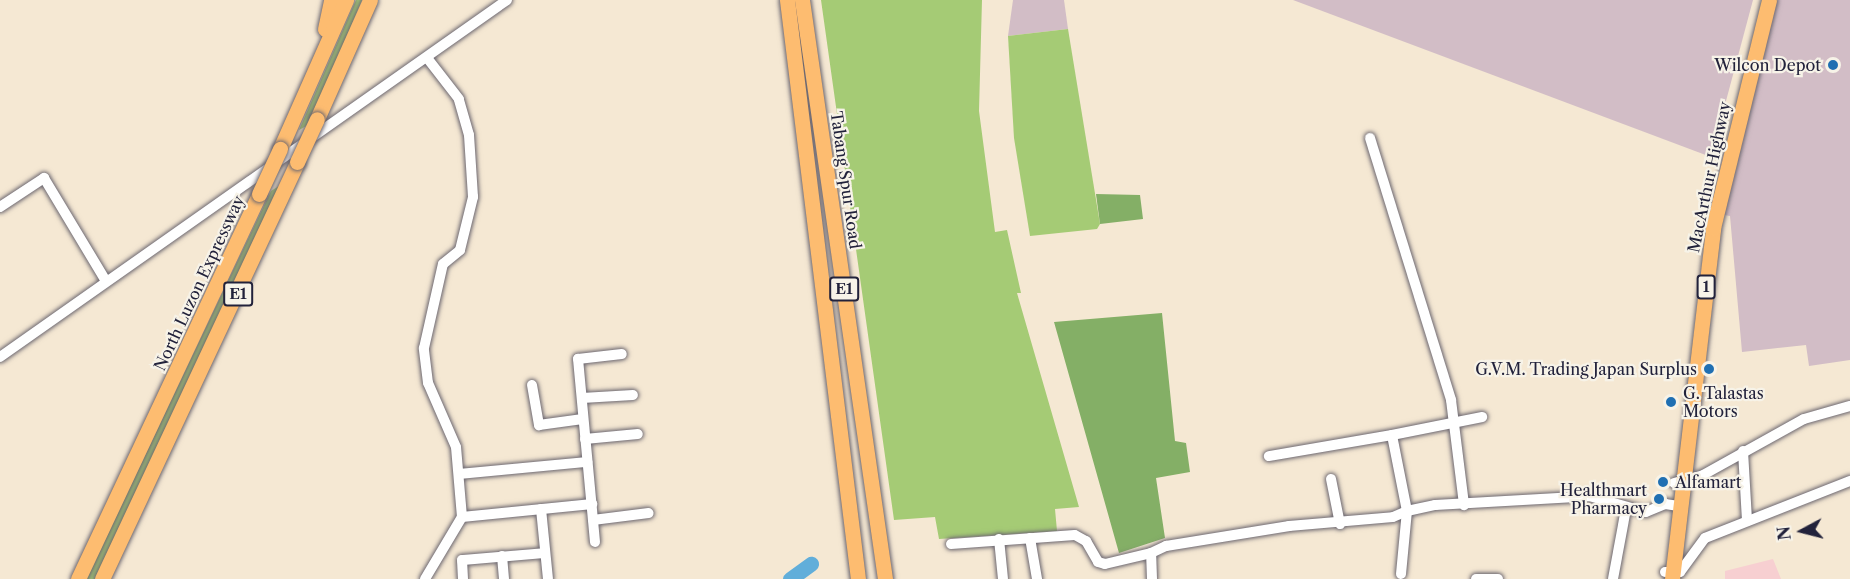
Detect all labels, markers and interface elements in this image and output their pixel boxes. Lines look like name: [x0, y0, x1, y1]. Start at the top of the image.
place label: Wilcon Depot: [1714, 55, 1821, 75]
marker: Wilcon Depot: [1826, 58, 1840, 72]
street label: MacArthur Highway: [1684, 100, 1734, 254]
street label: Tabang Spur Road: [827, 110, 865, 250]
street label: North Luzon Expressway: [150, 192, 248, 374]
road number: 1: [1696, 275, 1716, 299]
road number: E1: [829, 277, 859, 301]
road number: E1: [223, 282, 253, 306]
place label: G.V.M. Trading Japan Surplus: [1475, 359, 1697, 379]
marker: G.V.M. Trading Japan Surplus: [1702, 362, 1716, 376]
place label: G. Talastas Motors: [1683, 383, 1764, 421]
marker: G. Talastas Motors: [1664, 395, 1678, 409]
place label: Alfamart: [1675, 472, 1741, 492]
marker: Alfamart: [1656, 475, 1670, 489]
place label: Healthmart Pharmacy: [1560, 480, 1647, 518]
marker: Healthmart Pharmacy: [1652, 492, 1666, 506]
north arrow: [1772, 501, 1832, 561]
text: N: [1773, 525, 1795, 541]

